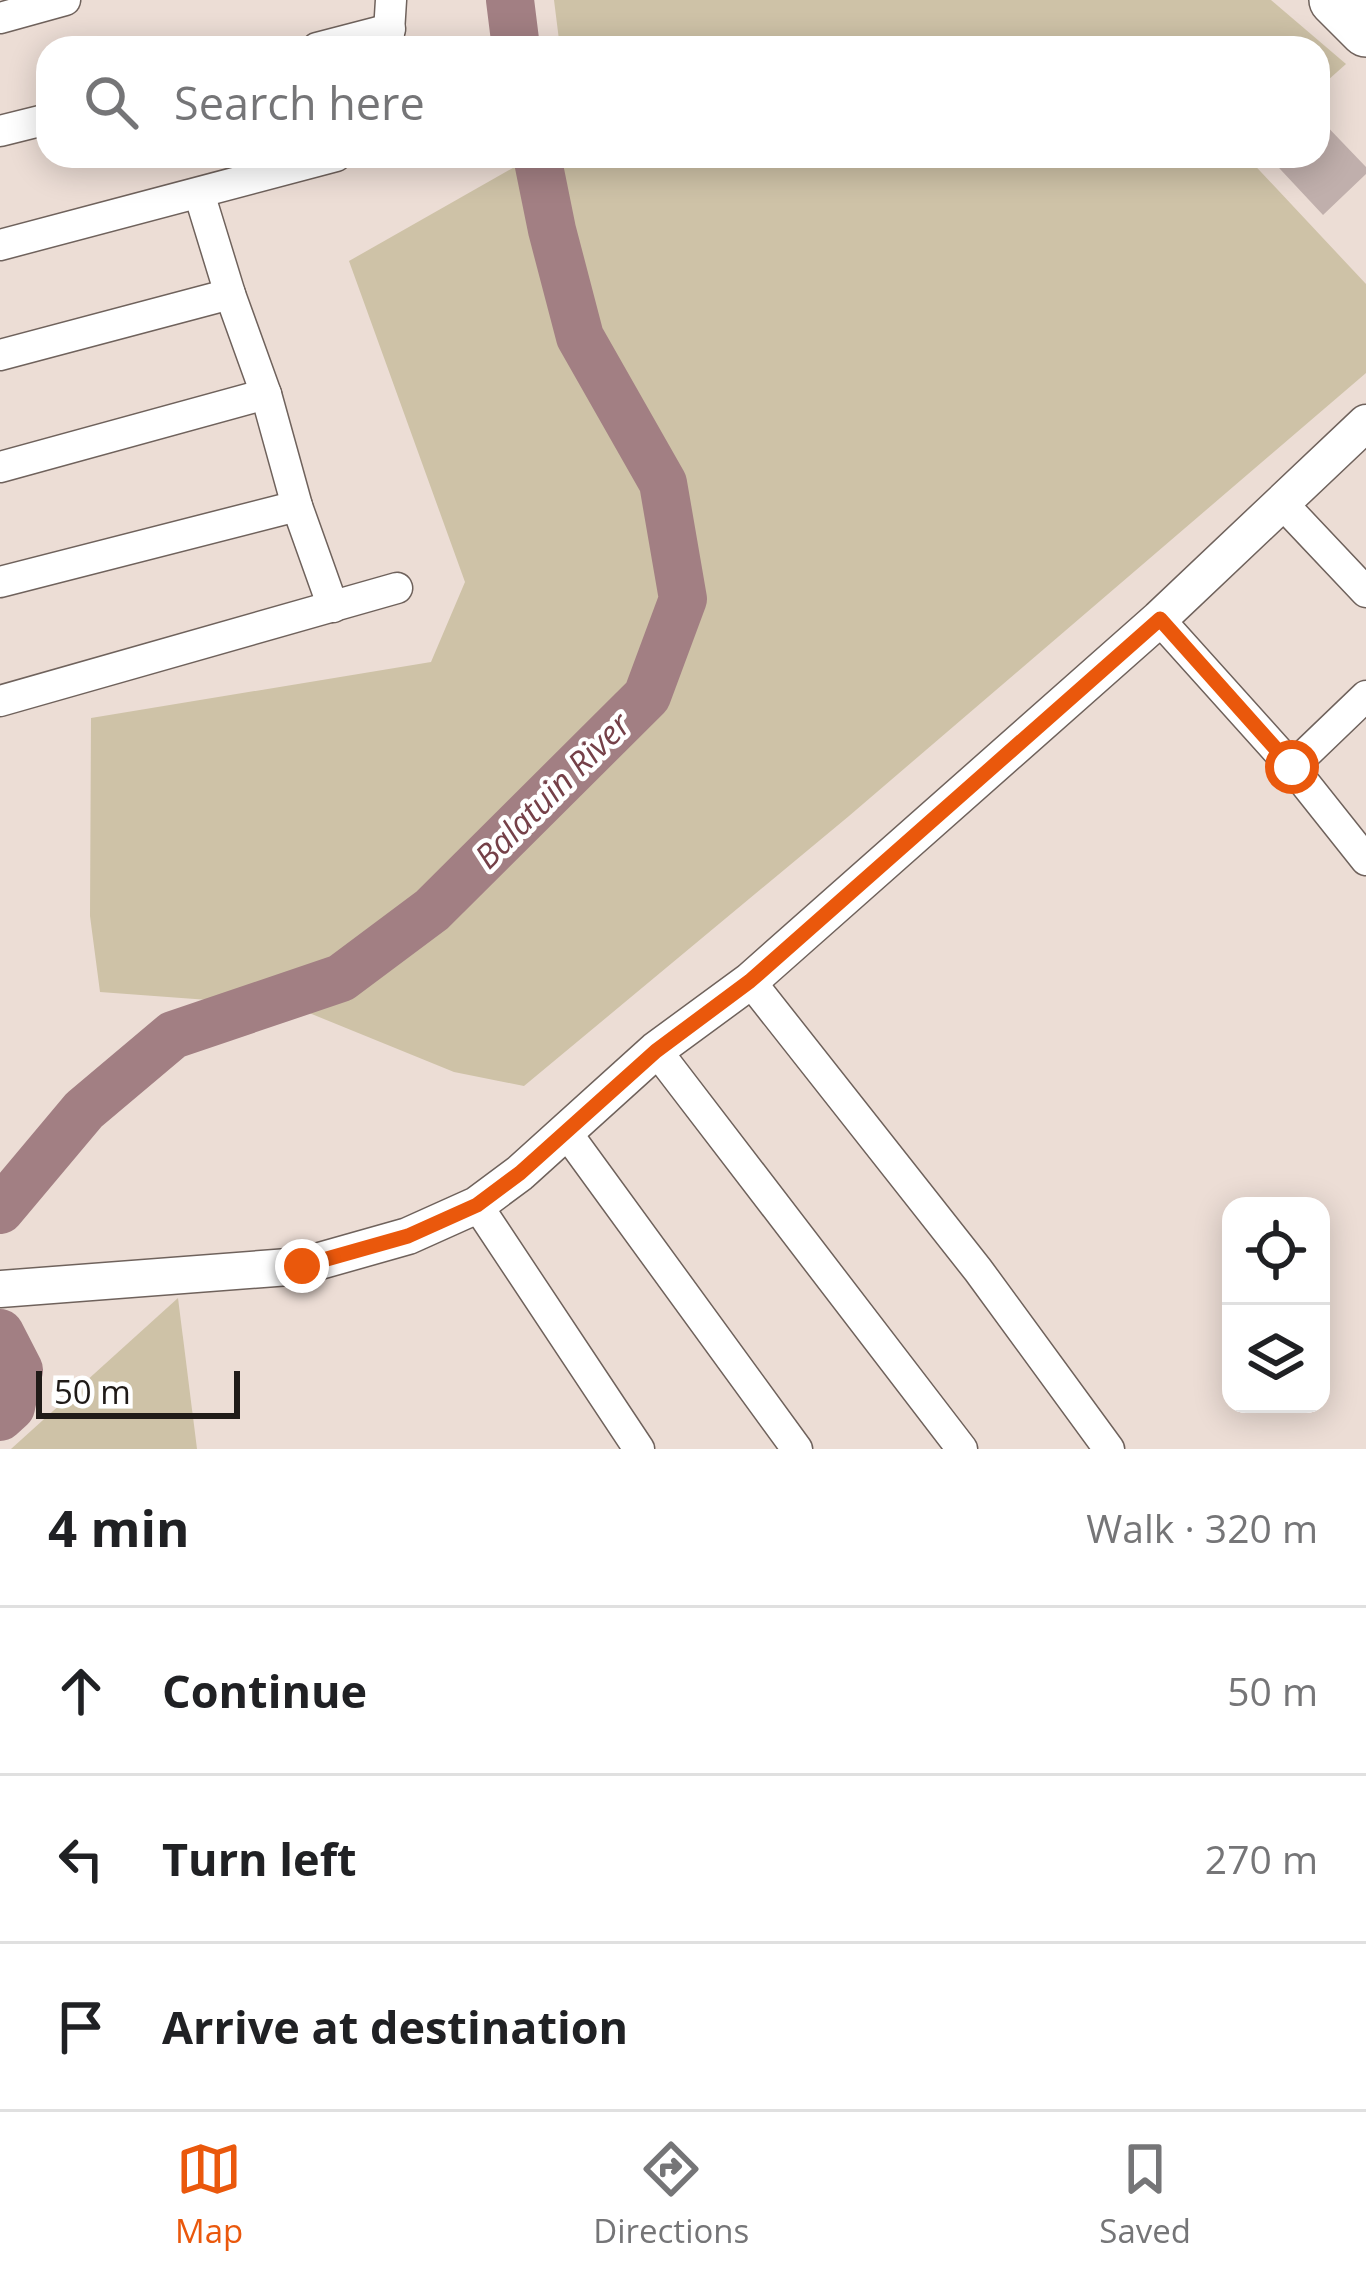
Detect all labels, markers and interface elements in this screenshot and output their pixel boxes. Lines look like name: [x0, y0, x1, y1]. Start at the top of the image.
search box: [36, 36, 1330, 168]
icon: search: [78, 69, 144, 135]
text: Search here: [174, 72, 425, 133]
water label: Balatuin River: [464, 701, 641, 878]
route start: [1265, 740, 1319, 794]
map controls: [1222, 1197, 1330, 1413]
button: locate: [1222, 1197, 1330, 1305]
route end: [275, 1239, 329, 1293]
button: layers: [1222, 1305, 1330, 1413]
scale bar: [36, 1365, 240, 1418]
text: 50 m: [54, 1369, 131, 1414]
text: 4 min: [48, 1492, 190, 1562]
text: Walk · 320 m: [1086, 1501, 1318, 1554]
icon: ahead: [48, 1658, 114, 1724]
text: Continue: [162, 1660, 367, 1721]
text: 50 m: [1227, 1664, 1318, 1717]
icon: left: [48, 1826, 114, 1892]
text: Turn left: [162, 1828, 357, 1889]
text: 270 m: [1205, 1832, 1318, 1885]
icon: arrive: [48, 1994, 114, 2060]
text: Arrive at destination: [162, 1996, 628, 2057]
tab: Map: [175, 2136, 243, 2253]
tab: Directions: [593, 2136, 749, 2253]
tab: Saved: [1099, 2136, 1191, 2253]

